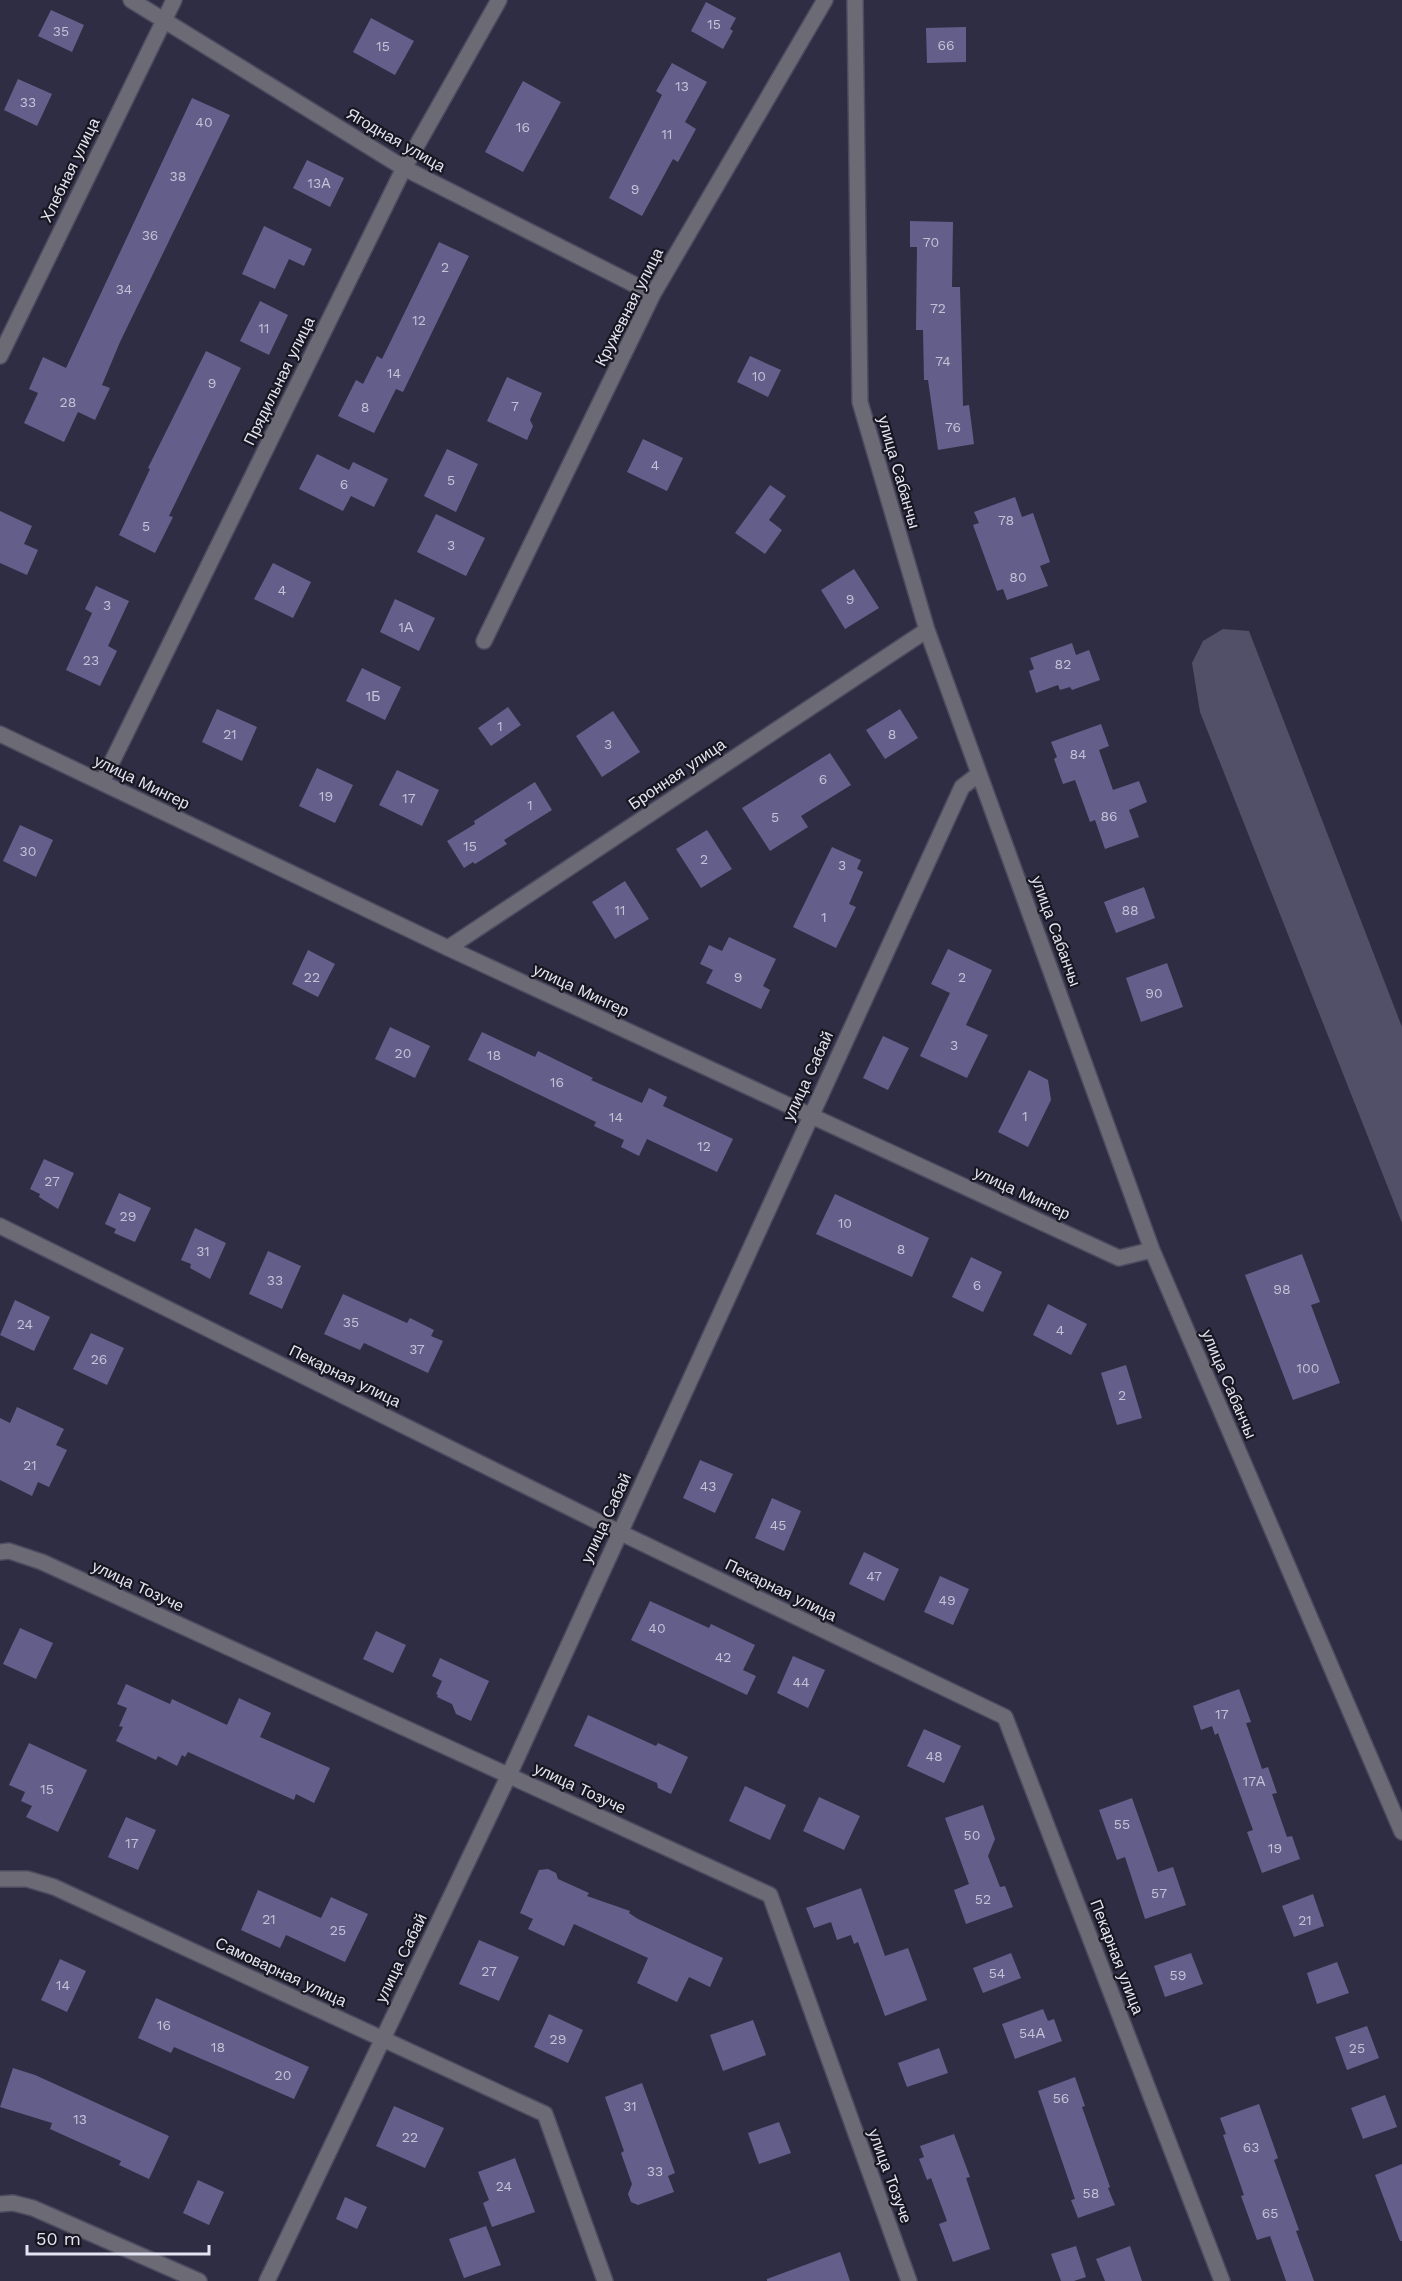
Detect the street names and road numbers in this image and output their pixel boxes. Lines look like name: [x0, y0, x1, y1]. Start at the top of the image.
street label: Ягодная улица: [343, 104, 449, 176]
street label: Хлебная улица: [37, 115, 104, 225]
street label: Кружевная улица: [591, 245, 667, 369]
street label: Прядильная улица: [240, 314, 318, 448]
street label: улица Сабанчы: [874, 413, 924, 531]
street label: Бронная улица: [625, 734, 729, 813]
street label: улица Мингер: [91, 751, 193, 813]
street label: улица Сабанчы: [1027, 873, 1085, 989]
street label: улица Мингер: [530, 959, 632, 1021]
street label: улица Сабай: [779, 1028, 837, 1124]
street label: улица Мингер: [971, 1162, 1073, 1224]
street label: улица Сабанчы: [1198, 1327, 1260, 1441]
street label: Пекарная улица: [286, 1341, 404, 1411]
street label: улица Сабай: [577, 1470, 635, 1566]
street label: Пекарная улица: [722, 1555, 840, 1625]
street label: улица Тозуче: [89, 1556, 187, 1616]
street label: улица Тозуче: [531, 1758, 629, 1818]
street label: Пекарная улица: [1086, 1897, 1148, 2017]
street label: улица Сабай: [371, 1910, 431, 2006]
street label: Самоварная улица: [212, 1933, 350, 2011]
street label: улица Тозуче: [864, 2126, 916, 2226]

